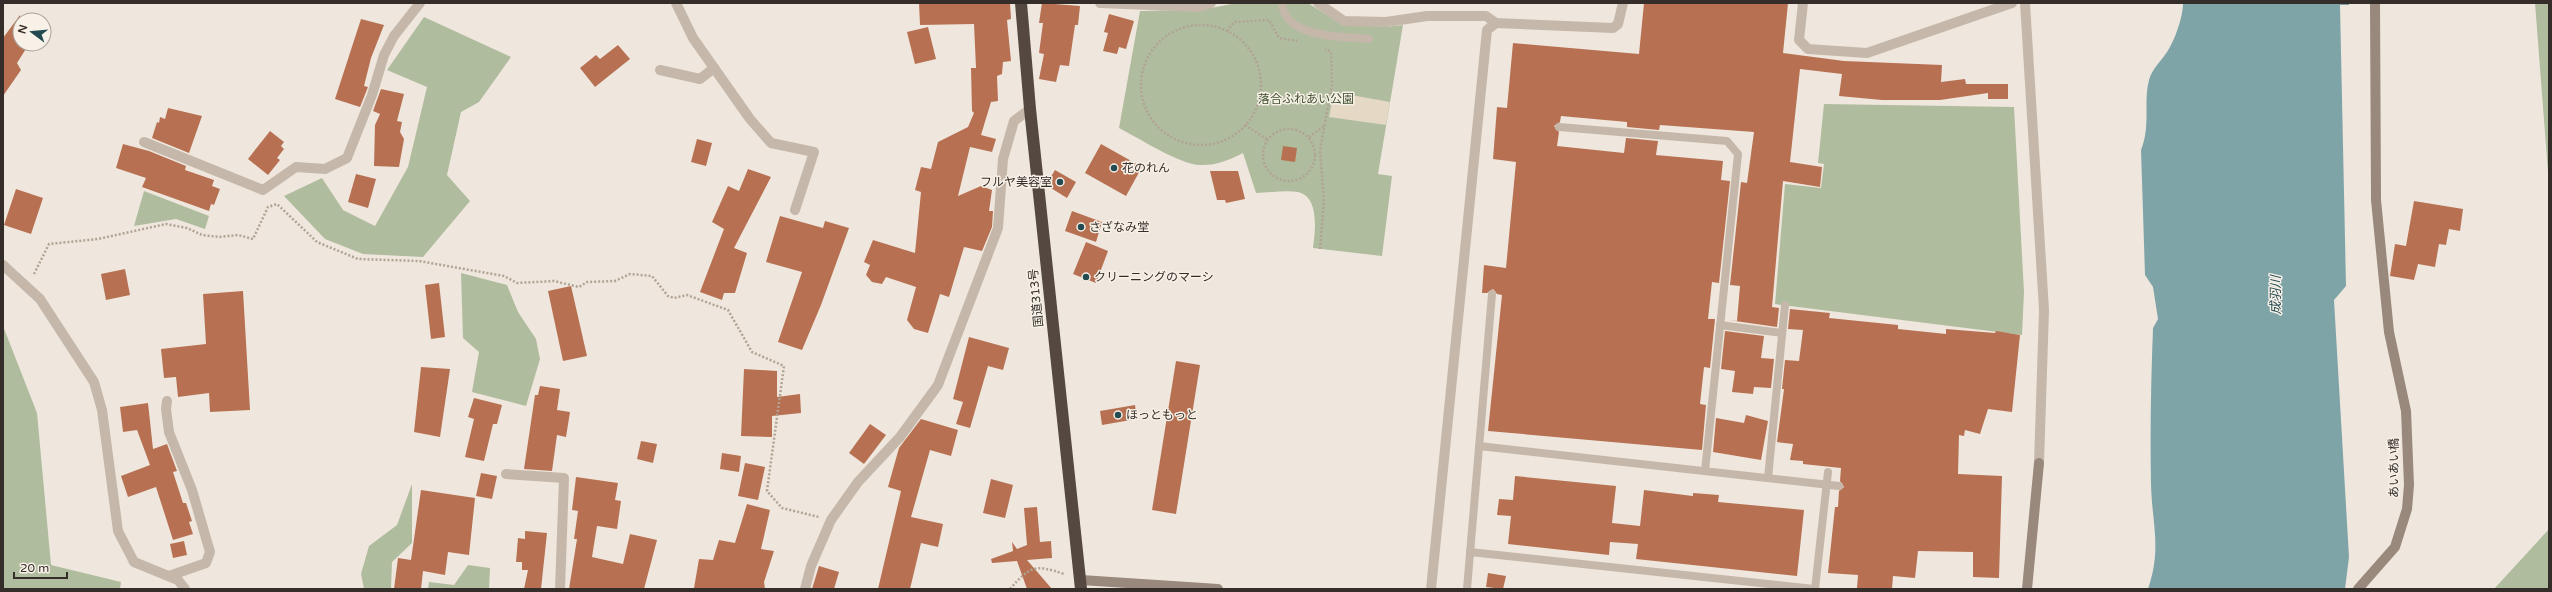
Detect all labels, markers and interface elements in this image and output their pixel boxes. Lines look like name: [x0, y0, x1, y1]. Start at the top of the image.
north arrow: [12, 12, 52, 52]
text: N: [15, 23, 30, 35]
park label: 落合ふれあい公園: [1258, 92, 1354, 106]
place label: 花のれん: [1122, 161, 1170, 175]
marker: 花のれん: [1109, 163, 1119, 173]
place label: フルヤ美容室: [980, 175, 1052, 189]
marker: フルヤ美容室: [1055, 177, 1065, 187]
place label: さざなみ堂: [1089, 220, 1149, 234]
marker: さざなみ堂: [1076, 222, 1086, 232]
street label: 国道313号: [1026, 268, 1046, 328]
place label: クリーニングのマーシ: [1094, 270, 1214, 284]
marker: クリーニングのマーシ: [1081, 272, 1091, 282]
water label: 成羽川: [2268, 274, 2284, 315]
place label: ほっともっと: [1126, 408, 1198, 422]
marker: ほっともっと: [1113, 410, 1123, 420]
street label: あいあい橋: [2387, 438, 2401, 498]
scale bar: [14, 554, 67, 580]
text: 20 m: [20, 561, 49, 575]

